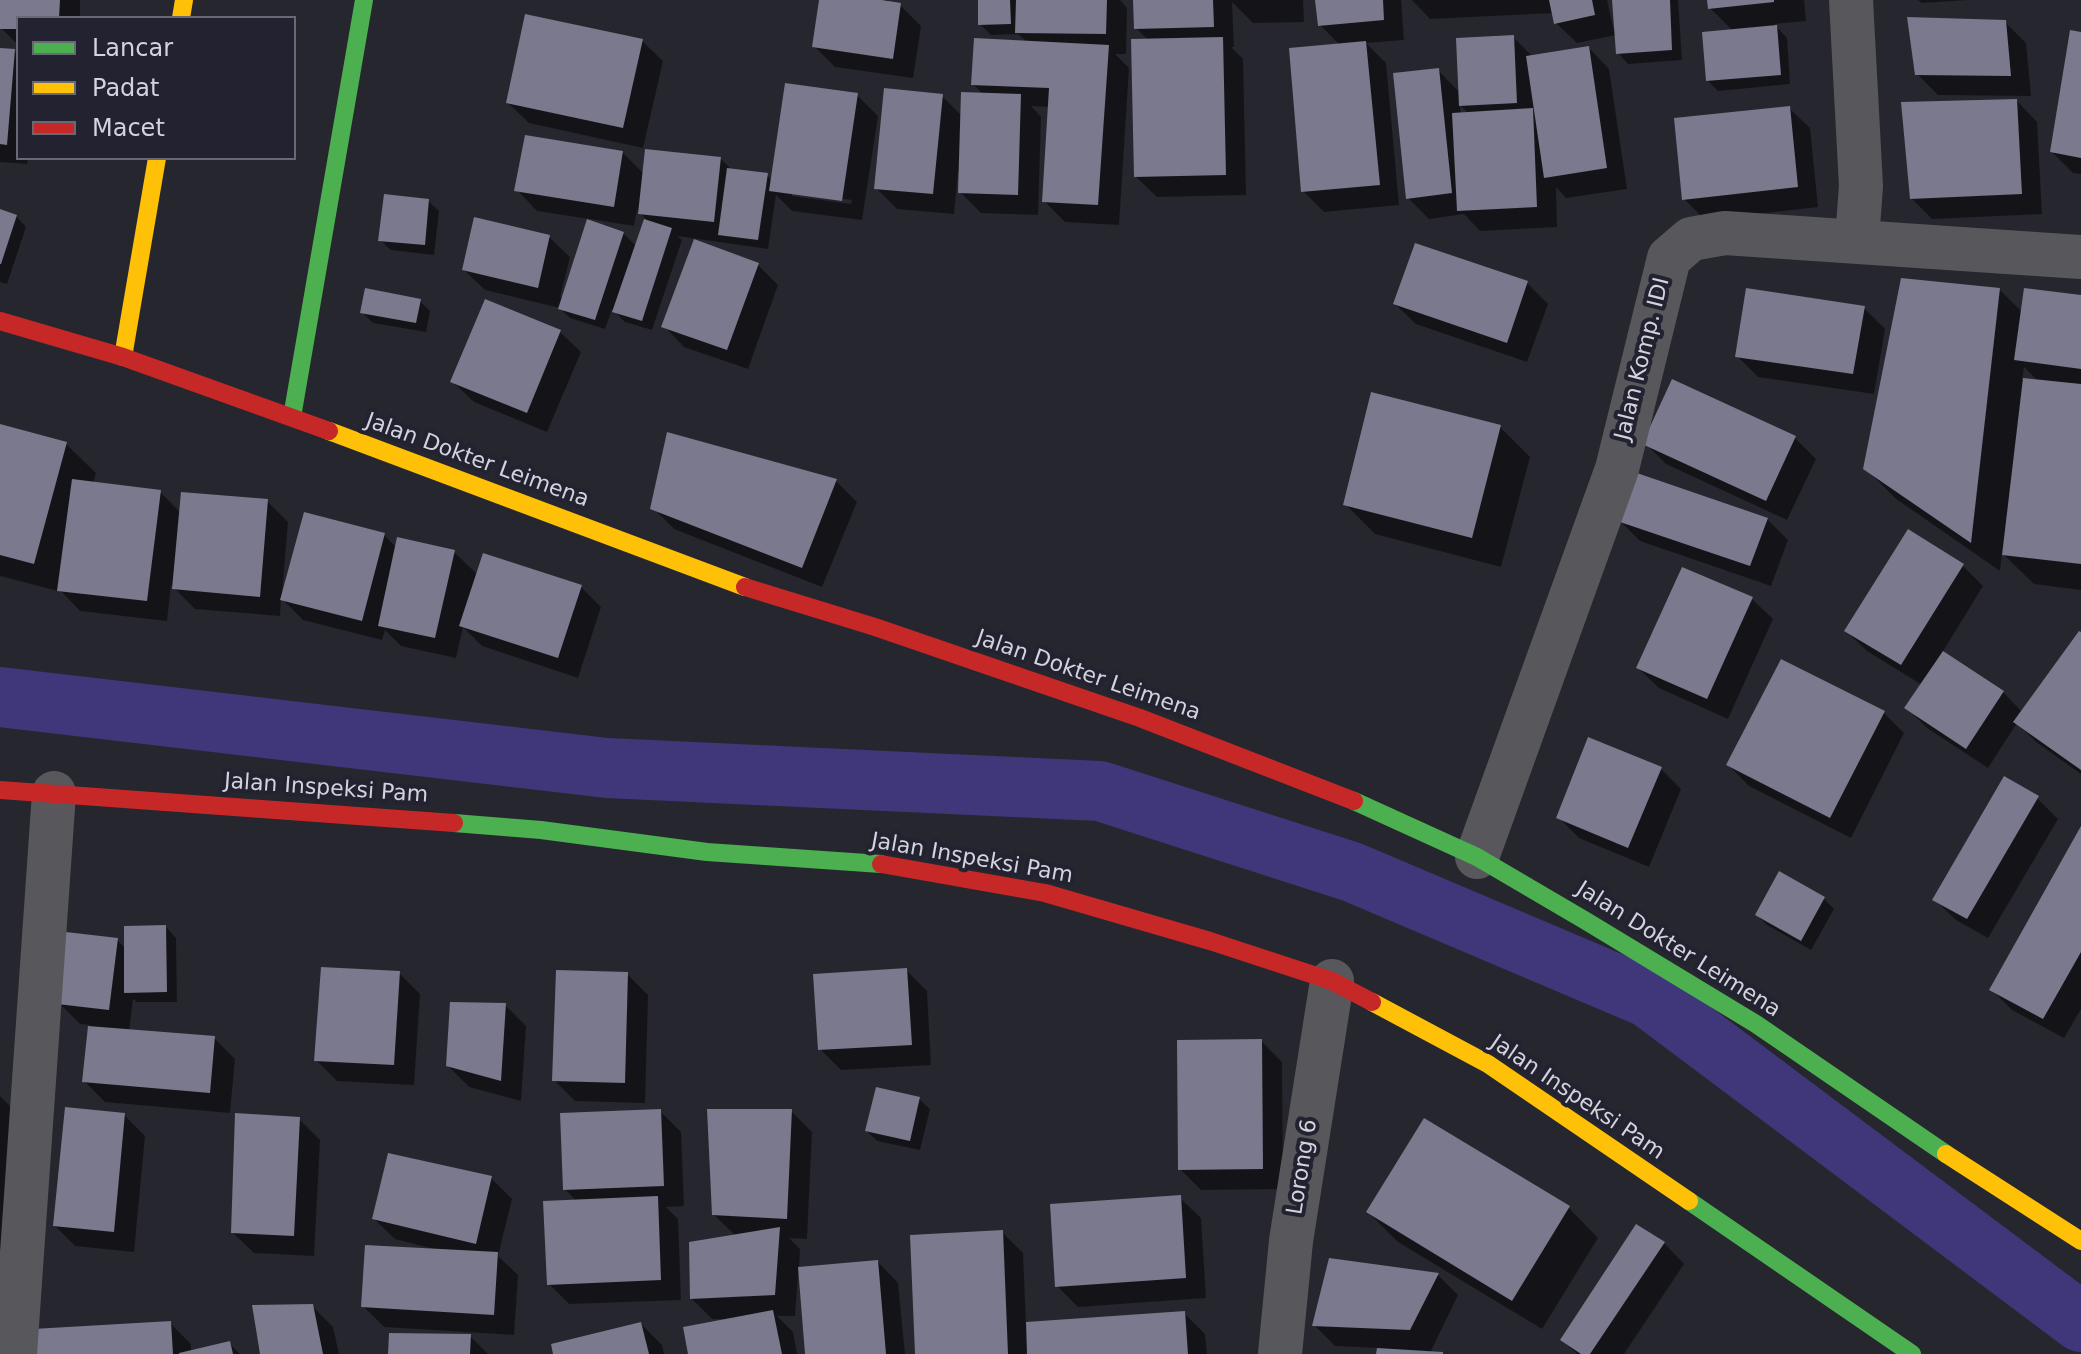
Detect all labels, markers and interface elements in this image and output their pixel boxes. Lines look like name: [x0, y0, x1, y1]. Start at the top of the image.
legend: [16, 16, 296, 160]
text: Lancar: [92, 34, 173, 62]
text: Padat: [92, 74, 159, 102]
text: Macet: [92, 114, 165, 142]
street label: Jalan Komp. IDI: [1610, 275, 1676, 443]
street label: Jalan Dokter Leimena: [362, 408, 592, 514]
street label: Jalan Dokter Leimena: [972, 625, 1204, 727]
street label: Jalan Inspeksi Pam: [223, 769, 429, 809]
street label: Jalan Inspeksi Pam: [869, 828, 1075, 890]
street label: Jalan Dokter Leimena: [1571, 876, 1785, 1024]
street label: Jalan Inspeksi Pam: [1485, 1030, 1669, 1166]
street label: Lorong 6: [1282, 1117, 1324, 1217]

